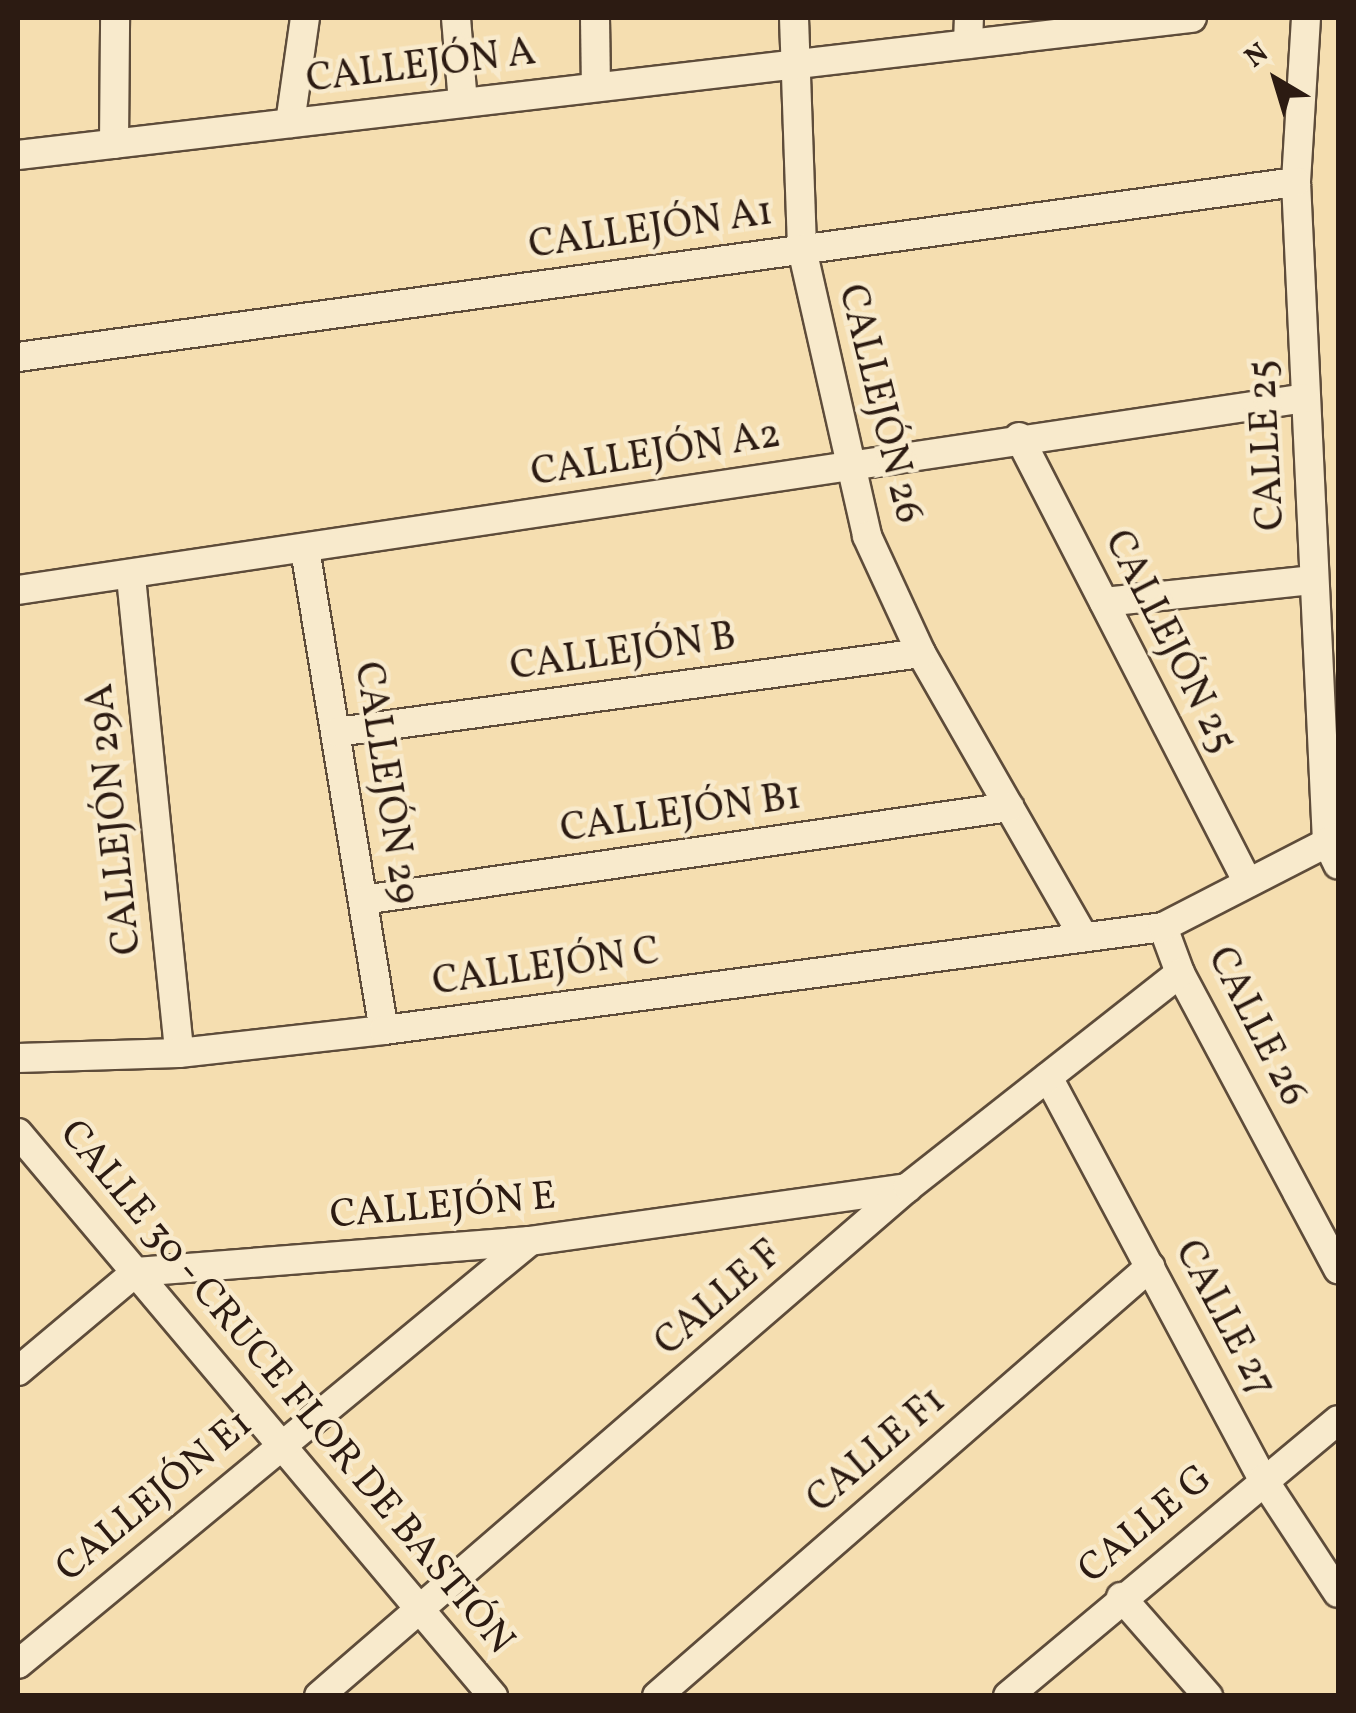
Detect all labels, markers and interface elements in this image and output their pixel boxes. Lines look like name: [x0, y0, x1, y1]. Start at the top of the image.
street label: CALLEJÓN A: [304, 29, 538, 105]
north arrow: [1226, 30, 1326, 130]
text: N: [1237, 34, 1277, 78]
street label: CALLEJÓN A1: [526, 189, 776, 271]
street label: CALLEJÓN 26: [826, 280, 932, 528]
street label: CALLE 25: [1240, 358, 1296, 532]
street label: CALLEJÓN A2: [528, 412, 784, 498]
street label: CALLEJÓN 25: [1092, 523, 1246, 761]
street label: CALLEJÓN B: [507, 613, 739, 693]
street label: CALLEJÓN 29: [342, 659, 428, 907]
street label: CALLEJÓN 29A: [77, 681, 153, 957]
street label: CALLEJÓN B1: [557, 773, 805, 855]
street label: CALLEJÓN C: [430, 928, 662, 1008]
street label: CALLE 26: [1196, 939, 1316, 1115]
street label: CALLE 30 - CRUCE FLOR DE BASTIÓN: [48, 1111, 524, 1665]
street label: CALLEJÓN E: [328, 1173, 558, 1241]
street label: CALLE F: [646, 1231, 792, 1367]
street label: CALLE 27: [1163, 1233, 1285, 1405]
street label: CALLE F1: [798, 1378, 956, 1524]
street label: CALLEJÓN E1: [47, 1401, 263, 1593]
street label: CALLE G: [1069, 1455, 1223, 1595]

